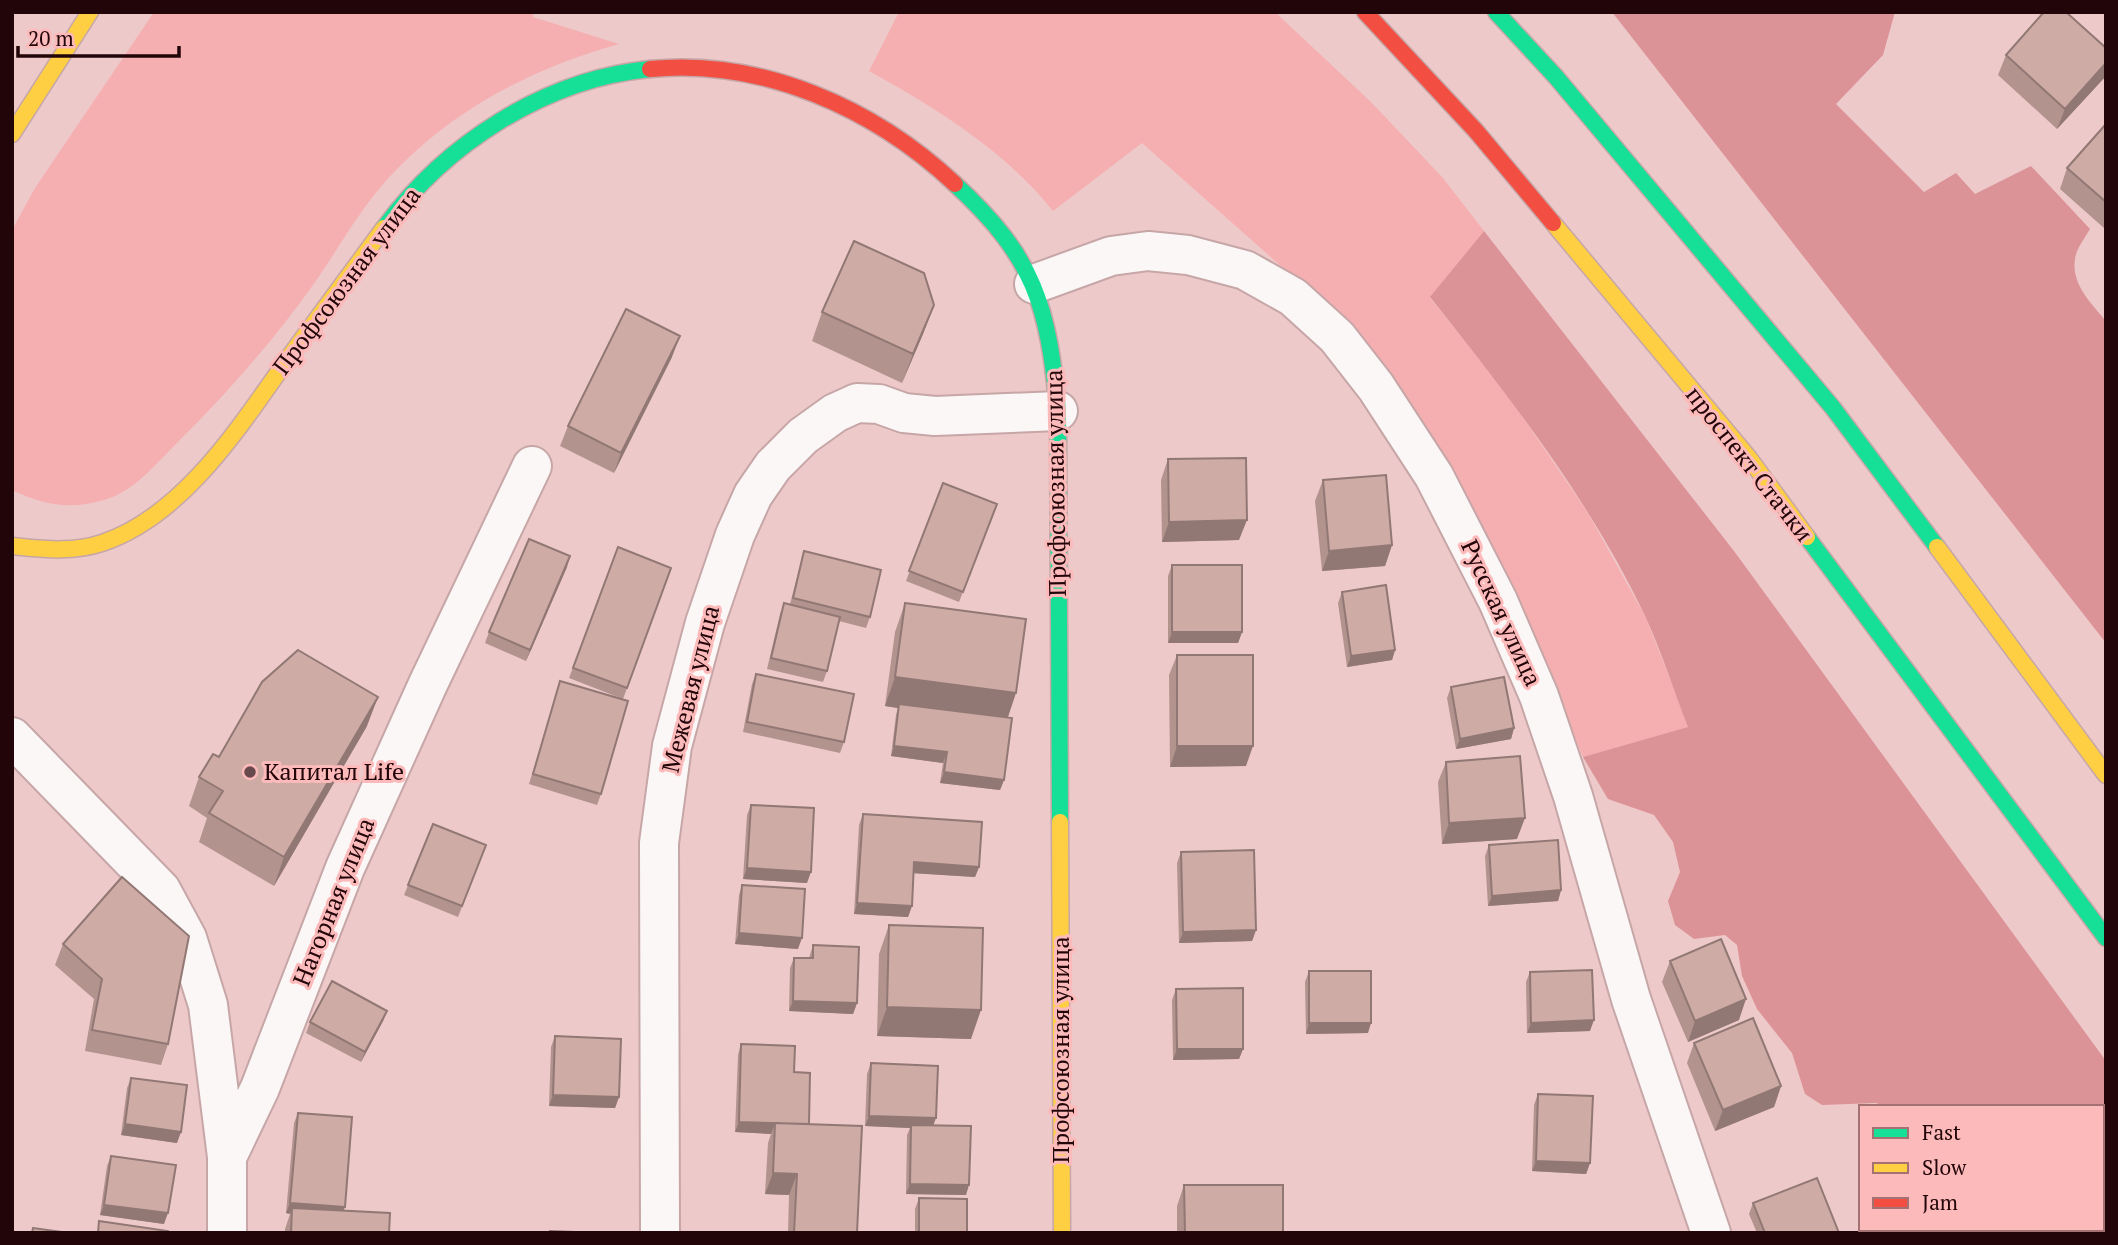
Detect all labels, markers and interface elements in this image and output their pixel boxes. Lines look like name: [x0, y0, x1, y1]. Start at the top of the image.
scale bar: [18, 14, 178, 58]
text: 20 m: [28, 24, 74, 52]
street label: Профсоюзная улица: [265, 180, 427, 381]
street label: Профсоюзная улица: [1037, 369, 1073, 597]
street label: проспект Стачки: [1679, 379, 1821, 548]
street label: Русская улица: [1454, 534, 1550, 691]
street label: Межевая улица: [654, 602, 726, 776]
place label: Капитал Life: [264, 755, 404, 787]
marker: Капитал Life: [242, 764, 258, 780]
street label: Нагорная улица: [285, 813, 381, 990]
street label: Профсоюзная улица: [1044, 936, 1076, 1164]
legend: [1859, 1105, 2104, 1231]
text: Fast: [1922, 1118, 1961, 1146]
text: Slow: [1922, 1153, 1967, 1181]
text: Jam: [1922, 1188, 1958, 1216]

